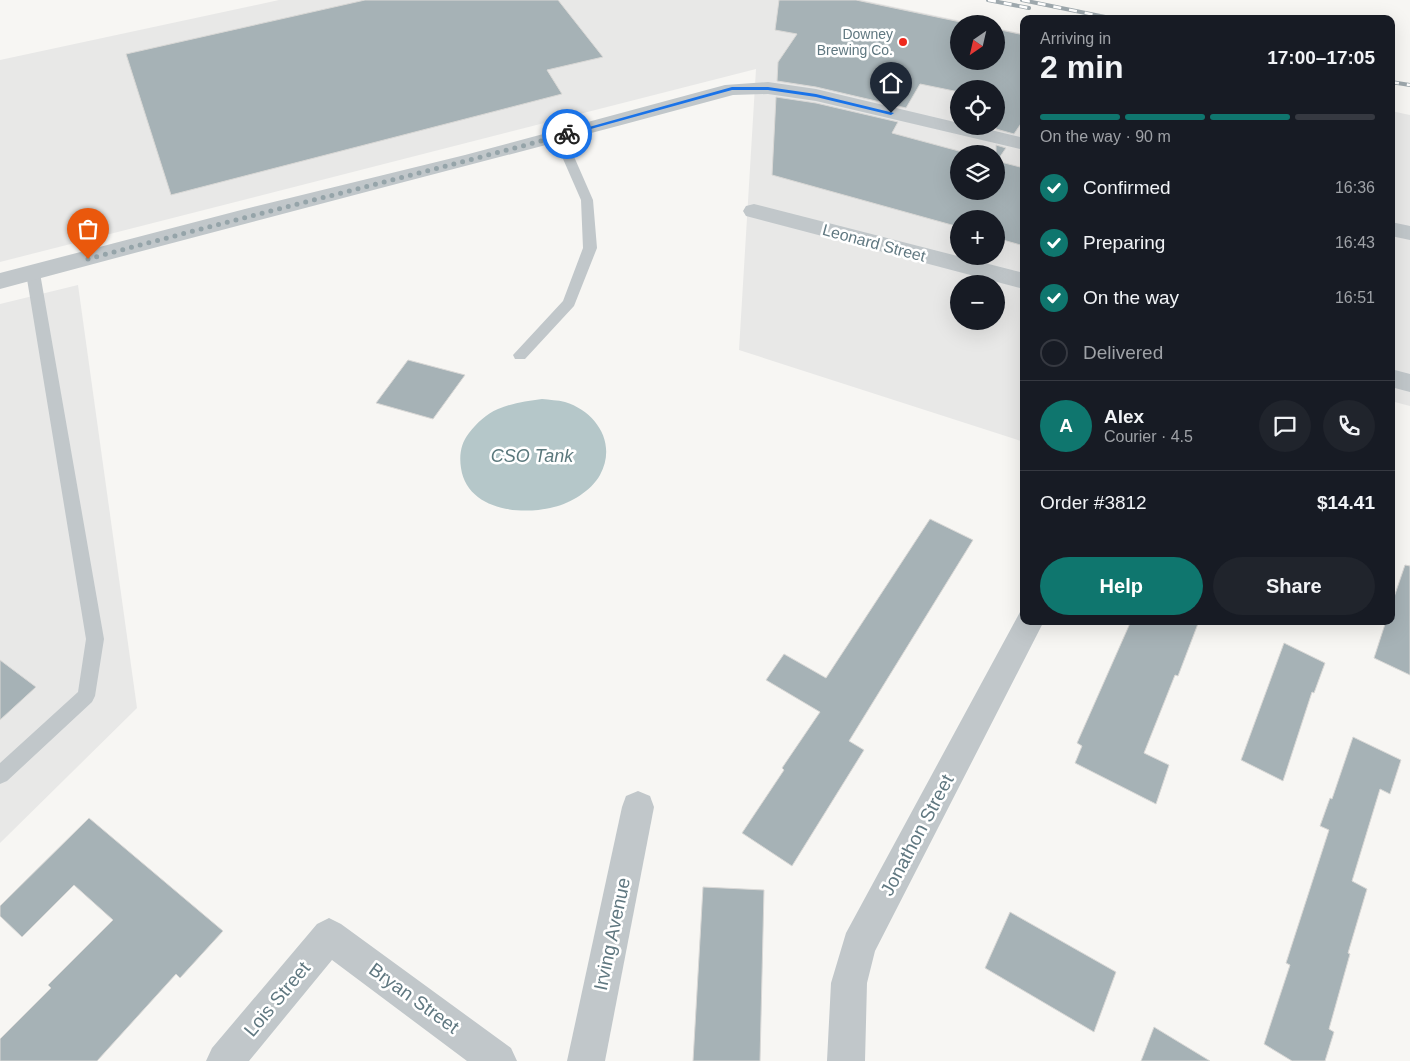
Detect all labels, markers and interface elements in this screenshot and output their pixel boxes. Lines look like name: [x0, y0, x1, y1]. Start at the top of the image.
north arrow: [950, 15, 1005, 70]
map controls: [950, 15, 1005, 330]
place label: Downey Brewing Co.: [817, 26, 893, 58]
text: Arriving in: [1040, 30, 1111, 47]
marker: Downey Brewing Co.: [897, 36, 909, 48]
text: 17:00–17:05: [1267, 47, 1375, 68]
text: 2 min: [1040, 49, 1124, 85]
pin: [870, 62, 912, 113]
icon: home: [877, 69, 905, 97]
button: locate: [950, 80, 1005, 135]
courier: [542, 109, 592, 159]
icon: bike: [553, 120, 581, 148]
text: On the way · 90 m: [1040, 128, 1171, 145]
button: layers: [950, 145, 1005, 200]
icon: check: [1040, 174, 1068, 202]
text: Confirmed: [1083, 177, 1171, 198]
text: 16:36: [1335, 179, 1375, 196]
pin: [67, 208, 109, 259]
button: +: [950, 210, 1005, 265]
icon: bag: [74, 215, 102, 243]
street label: Leonard Street: [821, 221, 928, 265]
icon: check: [1040, 229, 1068, 257]
text: Preparing: [1083, 232, 1165, 253]
text: 16:43: [1335, 234, 1375, 251]
button: −: [950, 275, 1005, 330]
icon: check: [1040, 284, 1068, 312]
text: On the way: [1083, 287, 1179, 308]
text: 16:51: [1335, 289, 1375, 306]
text: Delivered: [1083, 342, 1163, 363]
button: chat: [1259, 400, 1311, 452]
button: phone: [1323, 400, 1375, 452]
text: Alex: [1104, 406, 1144, 427]
text: A: [1059, 415, 1073, 436]
text: Courier · 4.5: [1104, 428, 1193, 445]
water label: CSO Tank: [491, 446, 574, 466]
text: Order #3812: [1040, 492, 1147, 513]
text: $14.41: [1317, 492, 1375, 513]
button: Help: [1040, 557, 1203, 615]
button: Share: [1213, 557, 1375, 615]
street label: Jonathon Street: [876, 770, 958, 899]
street label: Irving Avenue: [590, 876, 634, 992]
street label: Lois Street: [240, 957, 315, 1041]
street label: Bryan Street: [365, 958, 463, 1038]

